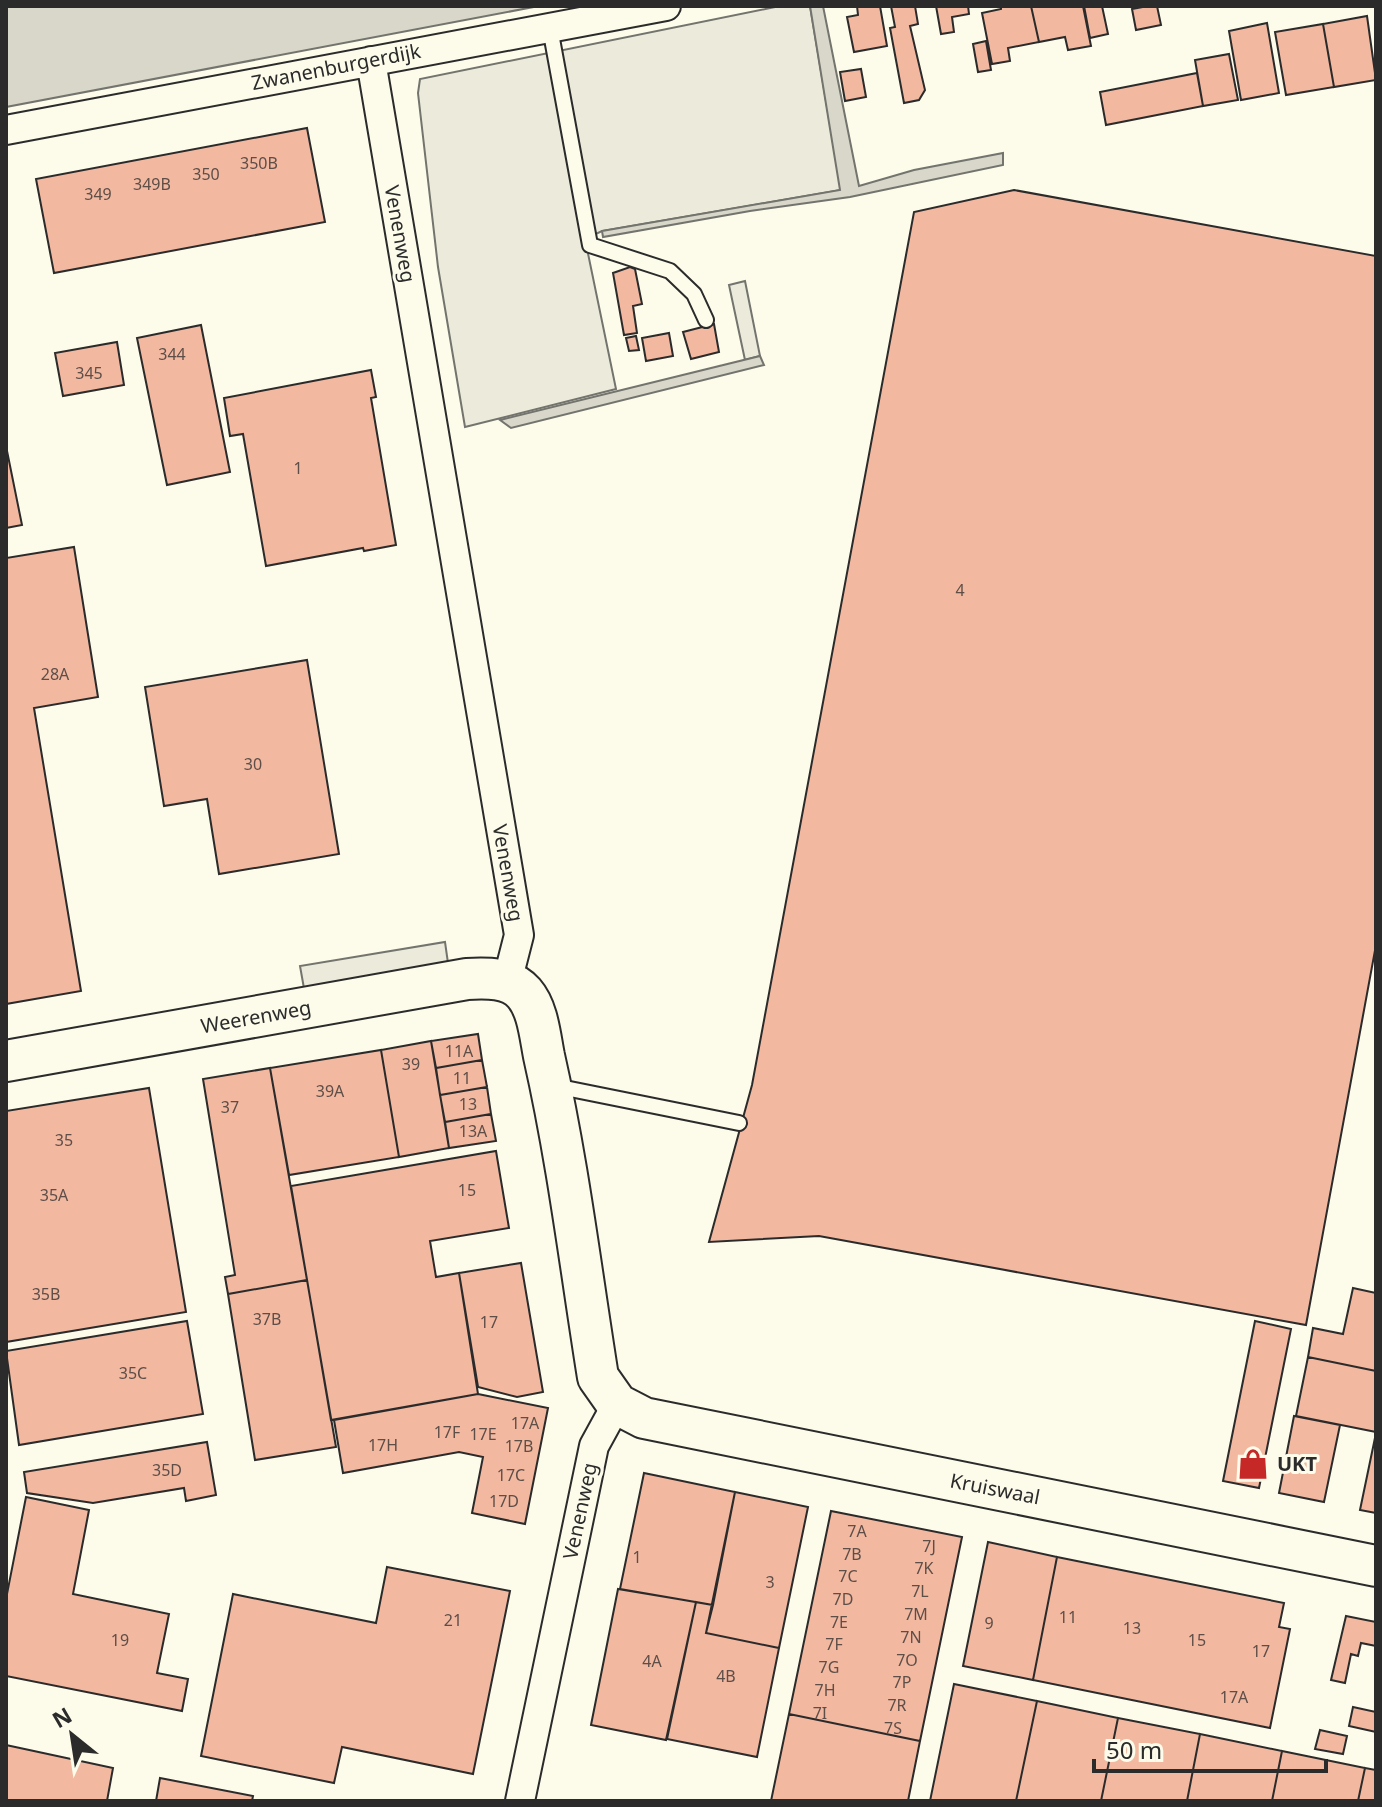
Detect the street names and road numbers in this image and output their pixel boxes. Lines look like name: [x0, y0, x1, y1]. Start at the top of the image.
street label: Zwanenburgerdijk: [249, 37, 423, 96]
street label: Venenweg: [379, 183, 422, 285]
street label: Venenweg: [487, 822, 530, 924]
street label: Weerenweg: [199, 994, 313, 1039]
street label: Venenweg: [556, 1460, 603, 1562]
street label: Kruiswaal: [948, 1467, 1042, 1510]

